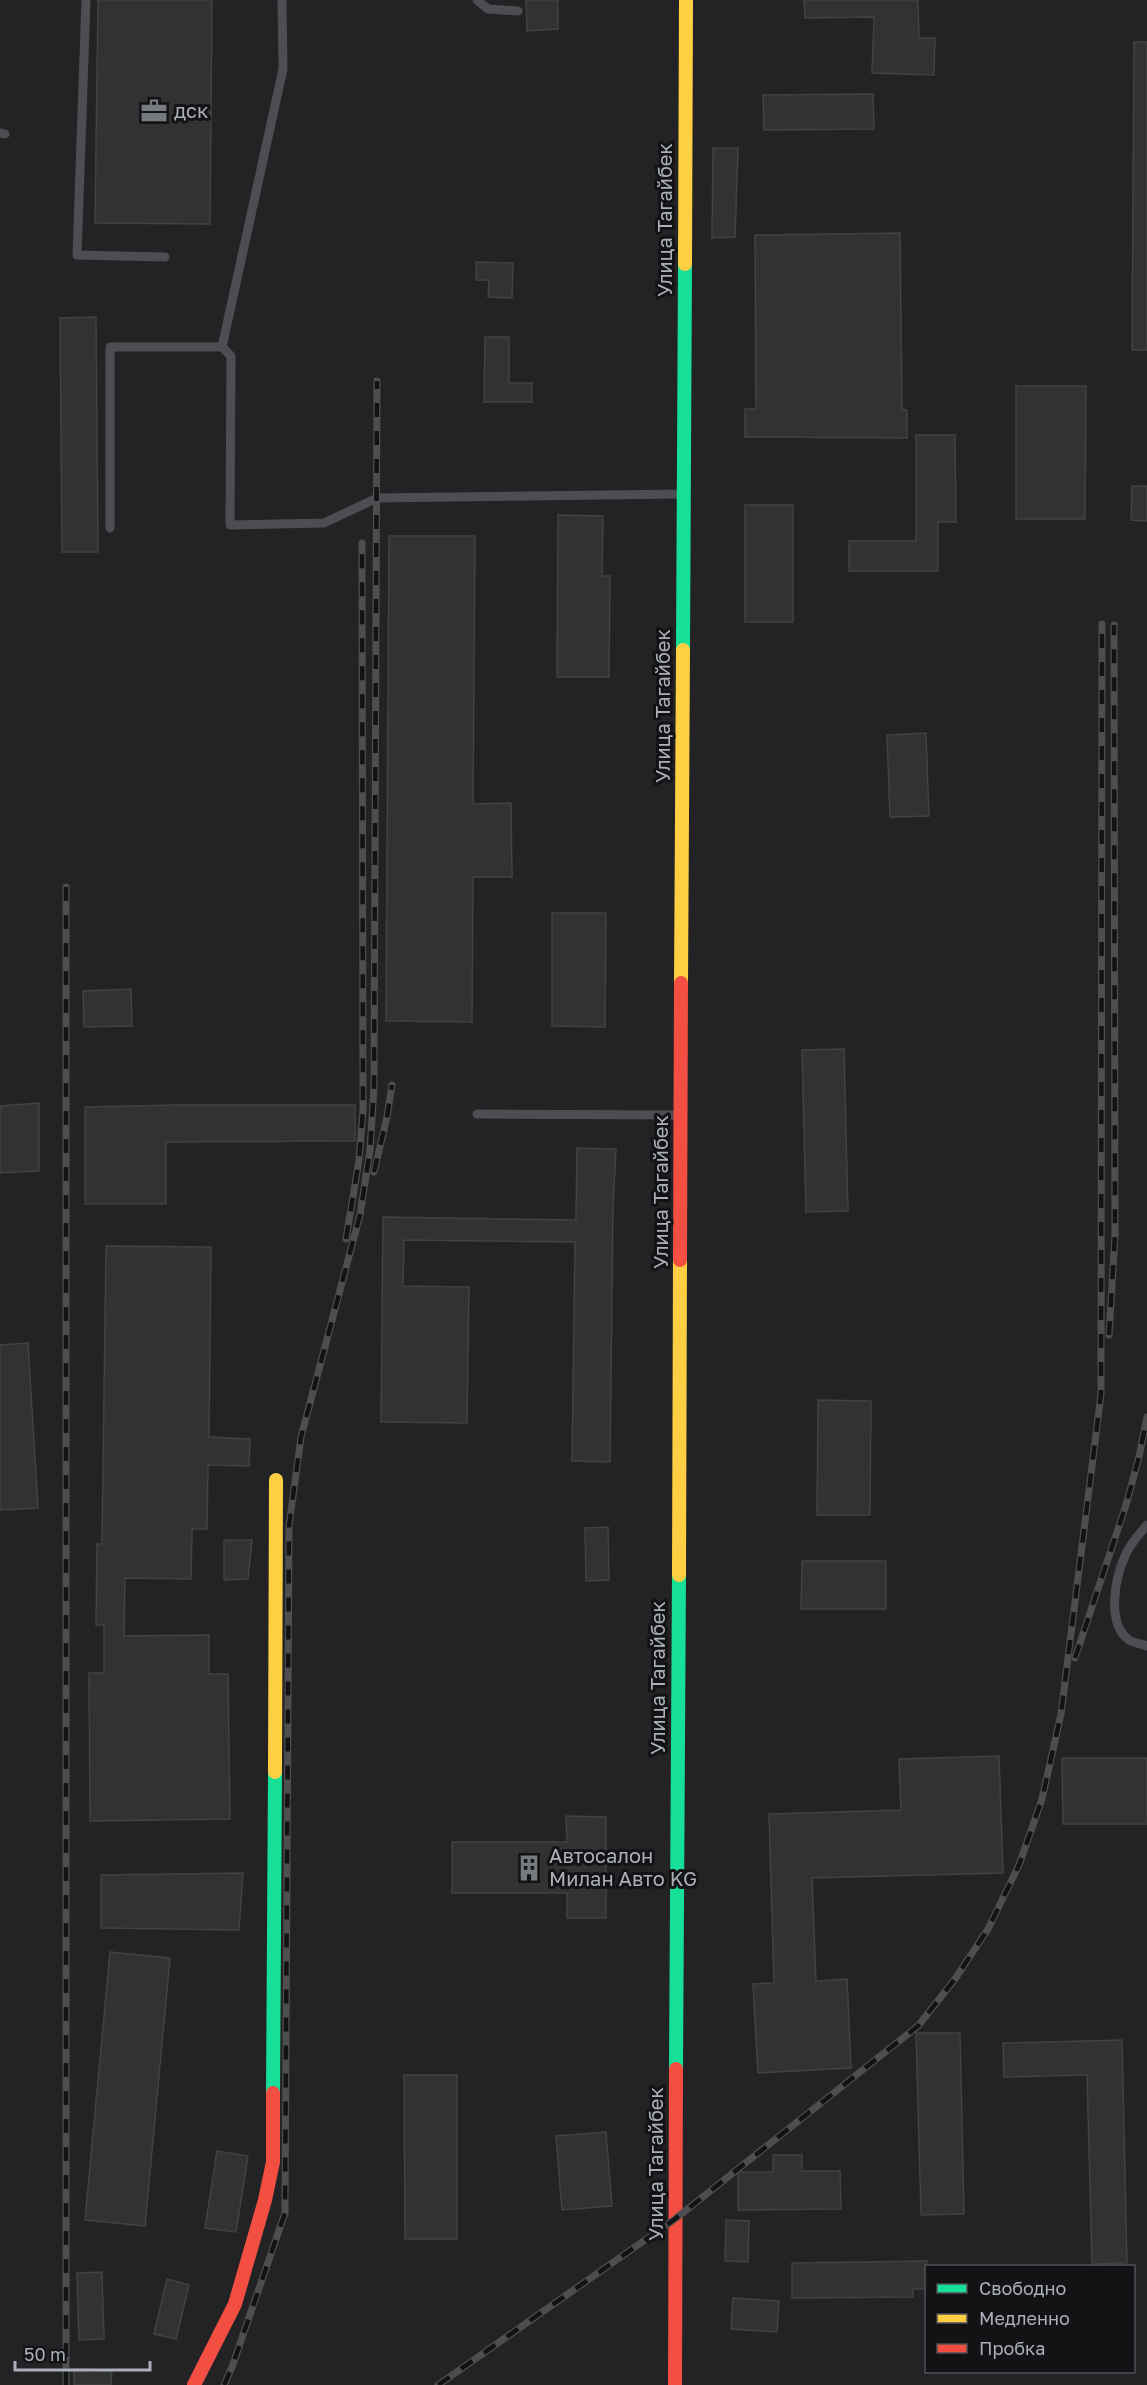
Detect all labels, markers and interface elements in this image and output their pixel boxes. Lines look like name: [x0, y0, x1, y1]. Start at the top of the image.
office icon: дск: [139, 96, 169, 126]
place label: дск: [174, 98, 209, 122]
street label: Улица Тагайбек: [652, 143, 676, 297]
street label: Улица Тагайбек: [650, 629, 674, 783]
street label: Улица Тагайбек: [648, 1115, 672, 1269]
street label: Улица Тагайбек: [645, 1601, 669, 1755]
place label: Автосалон Милан Авто KG: [549, 1843, 697, 1890]
building icon: Автосалон Милан Авто KG: [514, 1853, 544, 1883]
street label: Улица Тагайбек: [643, 2087, 667, 2241]
legend: [925, 2265, 1135, 2373]
text: Свободно: [979, 2277, 1066, 2299]
text: Медленно: [979, 2307, 1070, 2329]
scale bar: [15, 2334, 150, 2372]
text: Пробка: [979, 2337, 1045, 2359]
text: 50 m: [24, 2343, 66, 2365]

